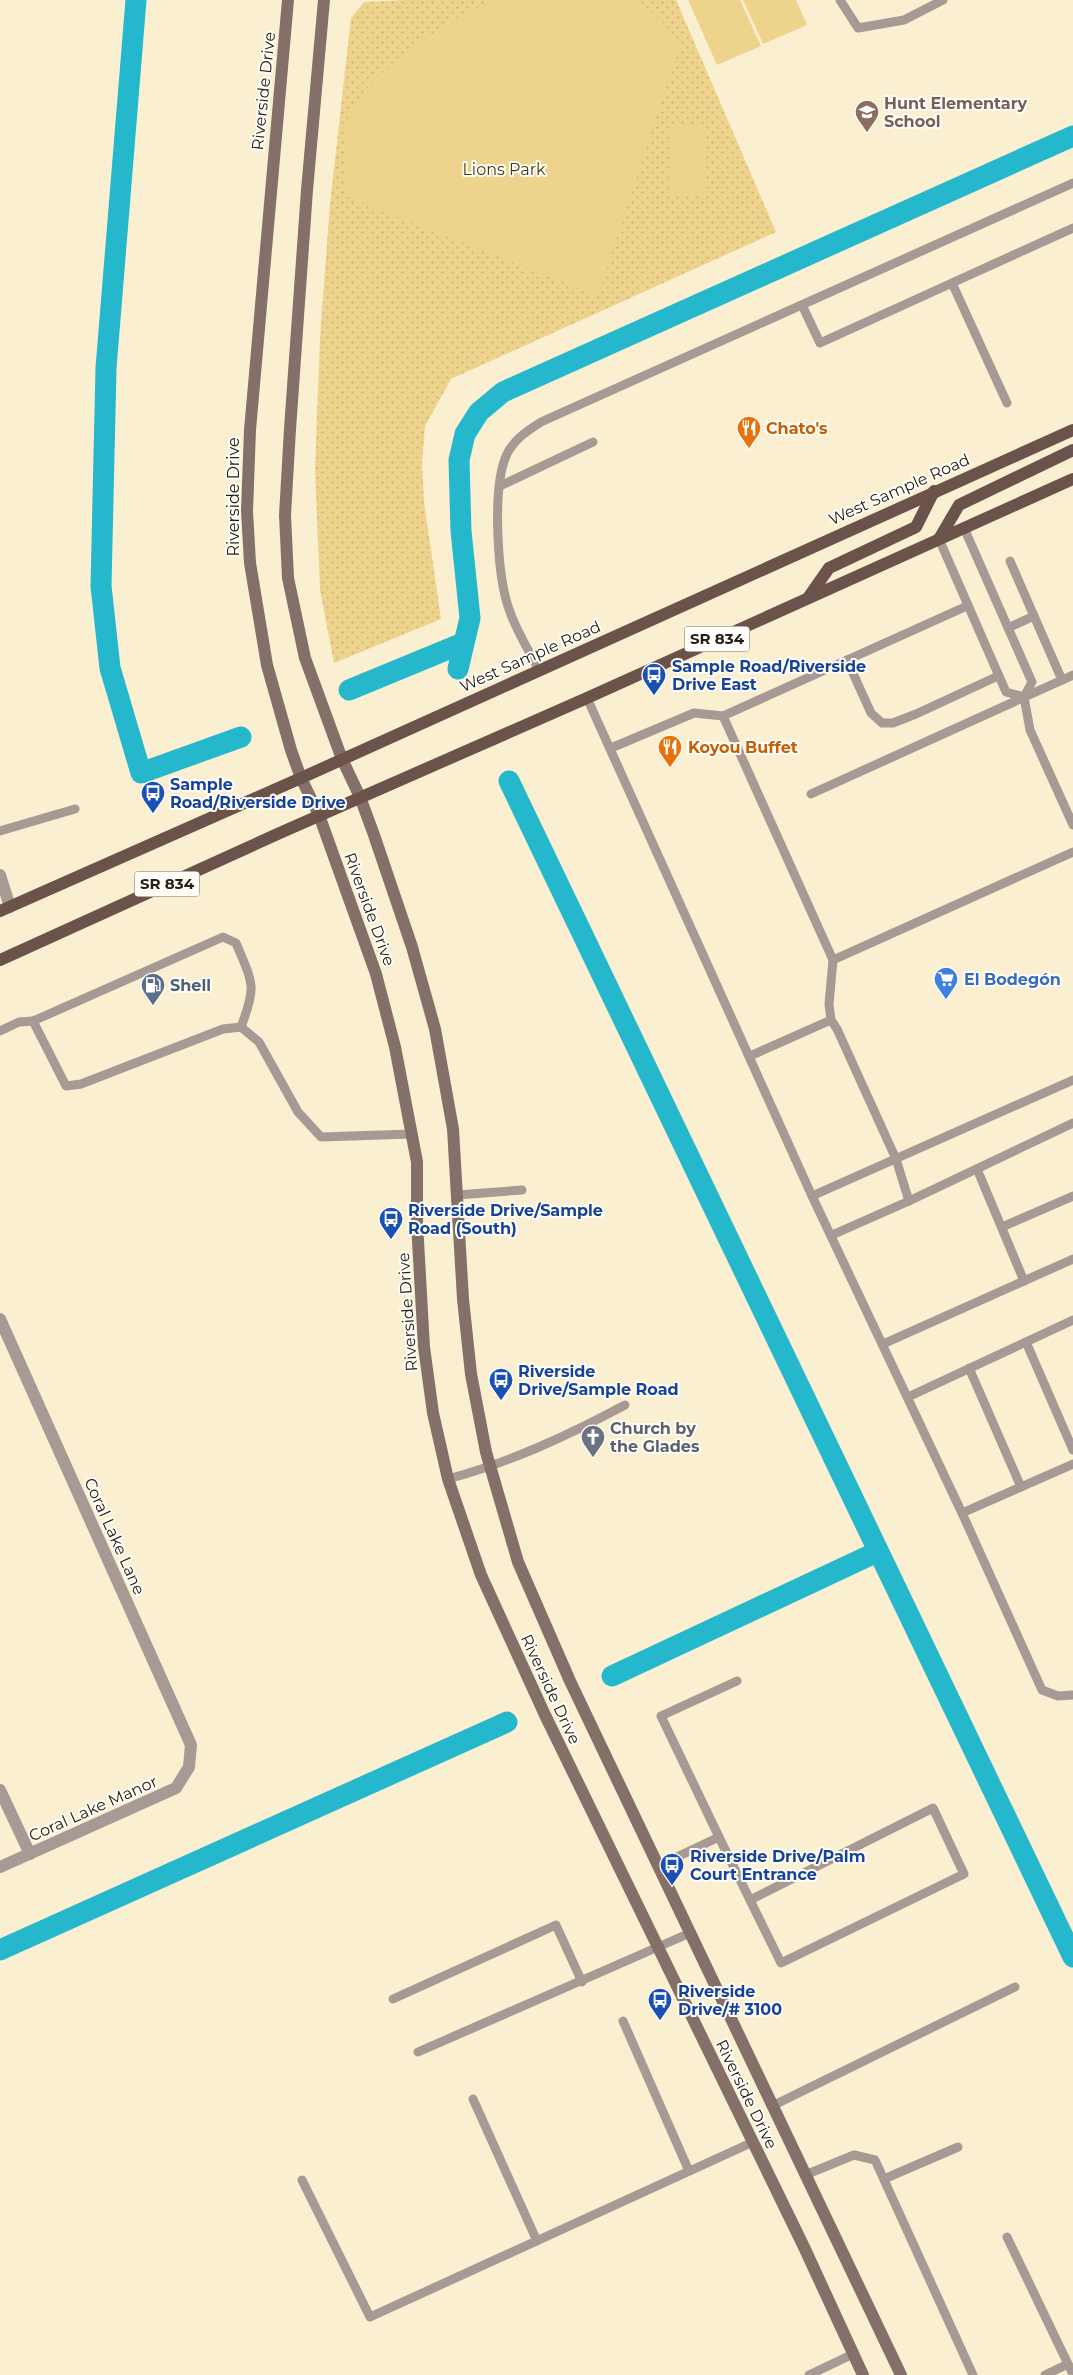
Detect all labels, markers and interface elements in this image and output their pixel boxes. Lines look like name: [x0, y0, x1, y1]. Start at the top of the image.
street label: Riverside Drive: [248, 31, 279, 151]
place label: Hunt Elementary School: [884, 94, 1028, 131]
school or university icon: Hunt Elementary School: [854, 99, 880, 133]
park label: Lions Park: [462, 160, 546, 179]
restaurant icon: Chato's: [736, 415, 762, 449]
place label: Chato's: [766, 419, 828, 438]
street label: Riverside Drive: [224, 437, 243, 557]
street label: West Sample Road: [826, 450, 973, 529]
street label: West Sample Road: [457, 617, 604, 696]
road number: SR 834: [684, 626, 750, 652]
place label: Sample Road/Riverside Drive East: [672, 657, 866, 694]
bus stop icon: Sample Road/Riverside Drive East: [641, 662, 667, 696]
restaurant icon: Koyou Buffet: [657, 734, 683, 768]
place label: Koyou Buffet: [688, 738, 798, 757]
place label: Sample Road/Riverside Drive: [170, 775, 346, 812]
bus stop icon: Sample Road/Riverside Drive: [140, 780, 166, 814]
street label: Riverside Drive: [340, 850, 399, 968]
road number: SR 834: [134, 872, 200, 896]
supermarket icon: El Bodegón: [933, 966, 959, 1000]
place label: El Bodegón: [964, 970, 1061, 989]
fuel station icon: Shell: [140, 972, 166, 1006]
place label: Shell: [170, 976, 211, 995]
place label: Riverside Drive/Sample Road (South): [408, 1201, 603, 1238]
bus stop icon: Riverside Drive/Sample Road (South): [378, 1206, 404, 1240]
street label: Riverside Drive: [394, 1252, 421, 1372]
place label: Riverside Drive/Sample Road: [518, 1362, 679, 1399]
bus stop icon: Riverside Drive/Sample Road: [488, 1367, 514, 1401]
place label: Church by the Glades: [610, 1419, 700, 1456]
church icon: Church by the Glades: [580, 1424, 606, 1458]
street label: Coral Lake Lane: [80, 1475, 149, 1598]
street label: Riverside Drive: [517, 1631, 584, 1747]
street label: Coral Lake Manor: [26, 1772, 160, 1845]
place label: Riverside Drive/Palm Court Entrance: [690, 1847, 865, 1884]
bus stop icon: Riverside Drive/Palm Court Entrance: [659, 1852, 685, 1886]
place label: Riverside Drive/# 3100: [678, 1982, 782, 2019]
bus stop icon: Riverside Drive/# 3100: [647, 1987, 673, 2021]
street label: Riverside Drive: [712, 2037, 781, 2152]

